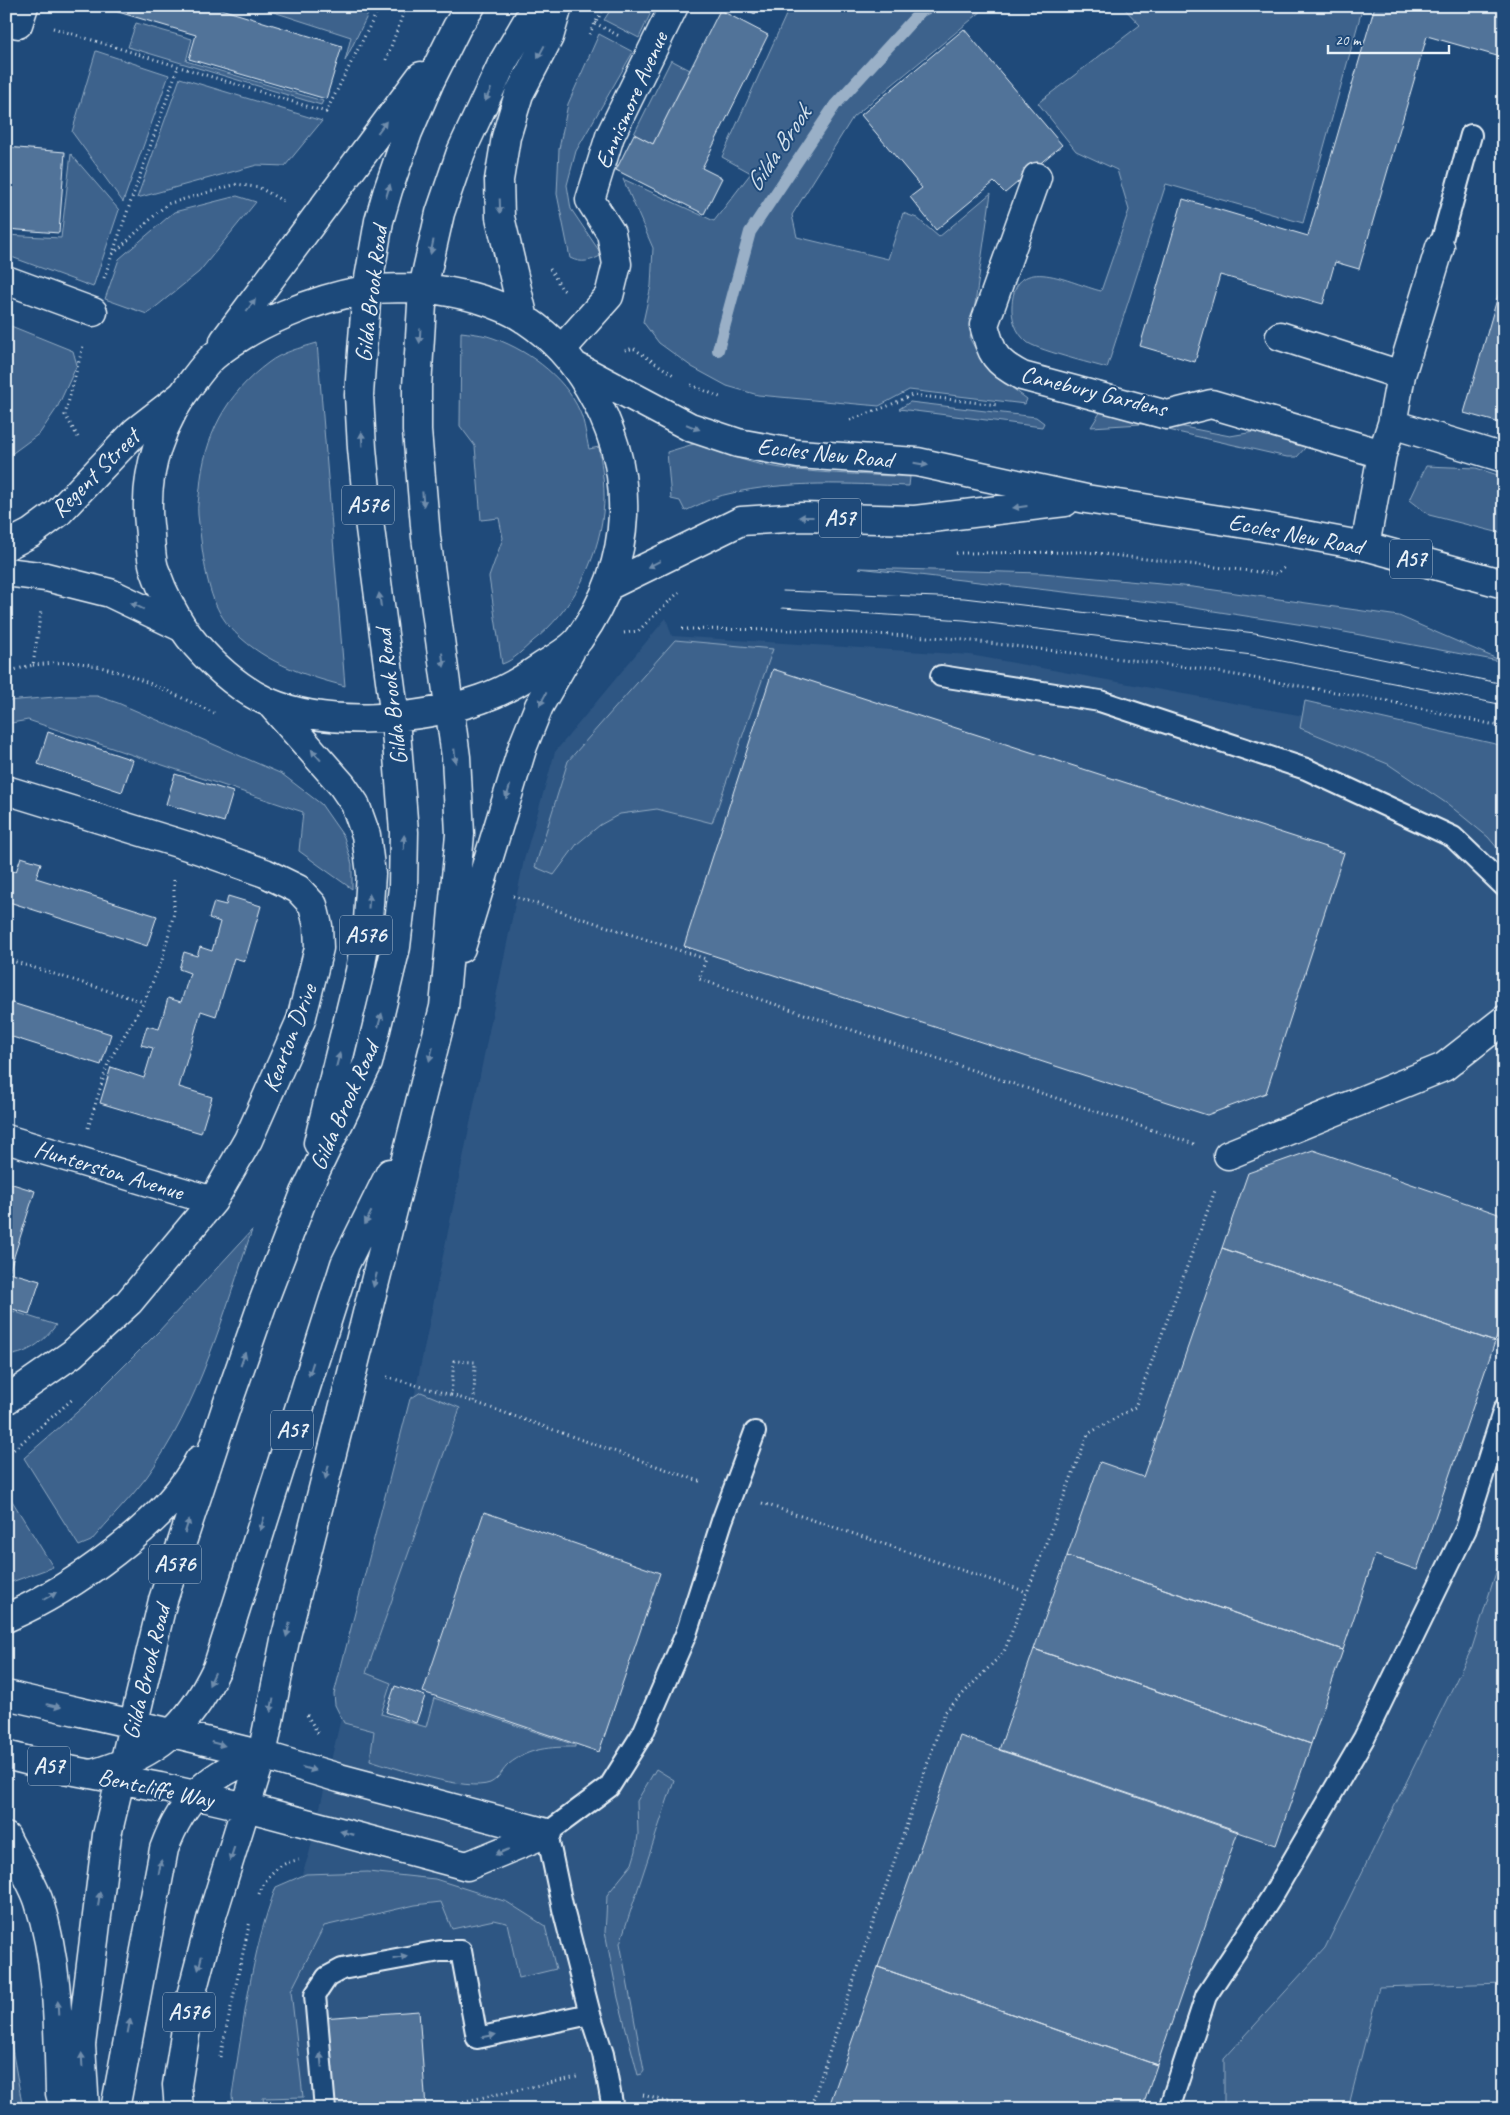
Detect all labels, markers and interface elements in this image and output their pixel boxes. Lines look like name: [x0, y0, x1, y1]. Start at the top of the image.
scale bar: [1328, 22, 1449, 54]
street label: Ennismore Avenue: [588, 25, 675, 173]
text: 20 m: [1335, 31, 1362, 50]
one-way arrow: [537, 44, 545, 59]
one-way arrow: [483, 88, 491, 102]
water label: Gilda Brook: [738, 96, 821, 198]
one-way arrow: [377, 120, 387, 134]
one-way arrow: [384, 184, 392, 199]
one-way arrow: [496, 199, 504, 215]
street label: Gilda Brook Road: [348, 221, 395, 364]
one-way arrow: [428, 239, 436, 254]
one-way arrow: [246, 298, 256, 312]
one-way arrow: [416, 329, 424, 345]
street label: Canebury Gardens: [1018, 358, 1172, 424]
street label: Regent Street: [44, 420, 148, 524]
one-way arrow: [686, 423, 701, 431]
one-way arrow: [357, 430, 365, 446]
street label: Eccles New Road: [756, 431, 898, 475]
one-way arrow: [914, 460, 930, 468]
road number: A576: [342, 486, 394, 524]
one-way arrow: [419, 491, 427, 507]
road number: A57: [819, 498, 861, 538]
one-way arrow: [1012, 503, 1028, 511]
street label: Eccles New Road: [1226, 506, 1369, 562]
one-way arrow: [798, 513, 814, 521]
road number: A57: [1390, 540, 1432, 578]
one-way arrow: [646, 560, 661, 568]
one-way arrow: [375, 592, 383, 608]
one-way arrow: [130, 602, 145, 610]
street label: Gilda Brook Road: [367, 624, 414, 767]
one-way arrow: [439, 652, 447, 668]
one-way arrow: [538, 692, 547, 706]
one-way arrow: [451, 748, 459, 764]
one-way arrow: [310, 749, 322, 761]
one-way arrow: [503, 785, 511, 800]
one-way arrow: [400, 834, 408, 850]
one-way arrow: [366, 893, 374, 909]
road number: A576: [340, 916, 392, 954]
street label: Kearton Drive: [255, 978, 324, 1096]
one-way arrow: [376, 1012, 384, 1027]
street label: Gilda Brook Road: [302, 1034, 387, 1175]
one-way arrow: [427, 1047, 435, 1062]
one-way arrow: [335, 1053, 343, 1068]
street label: Hunterston Avenue: [31, 1133, 189, 1207]
one-way arrow: [364, 1211, 372, 1225]
one-way arrow: [371, 1272, 379, 1287]
one-way arrow: [240, 1352, 248, 1367]
one-way arrow: [306, 1362, 314, 1377]
road number: A57: [271, 1410, 313, 1450]
one-way arrow: [323, 1465, 331, 1480]
one-way arrow: [258, 1517, 266, 1532]
one-way arrow: [184, 1518, 192, 1533]
road number: A576: [149, 1545, 201, 1584]
one-way arrow: [43, 1591, 56, 1600]
street label: Gilda Brook Road: [115, 1598, 178, 1742]
one-way arrow: [283, 1622, 291, 1637]
one-way arrow: [208, 1672, 216, 1686]
one-way arrow: [268, 1697, 276, 1712]
one-way arrow: [46, 1702, 61, 1710]
one-way arrow: [211, 1740, 226, 1748]
road number: A57: [28, 1746, 70, 1785]
street label: Bentcliffe Way: [95, 1761, 218, 1815]
one-way arrow: [302, 1766, 317, 1774]
one-way arrow: [339, 1829, 354, 1837]
one-way arrow: [227, 1846, 235, 1861]
one-way arrow: [495, 1848, 509, 1856]
one-way arrow: [156, 1859, 164, 1874]
one-way arrow: [95, 1890, 103, 1906]
one-way arrow: [392, 1954, 408, 1962]
one-way arrow: [195, 1956, 203, 1971]
road number: A576: [163, 1992, 215, 2031]
one-way arrow: [53, 2000, 61, 2016]
one-way arrow: [126, 2018, 134, 2034]
one-way arrow: [481, 2032, 496, 2040]
one-way arrow: [78, 2052, 86, 2068]
one-way arrow: [317, 2052, 325, 2068]

